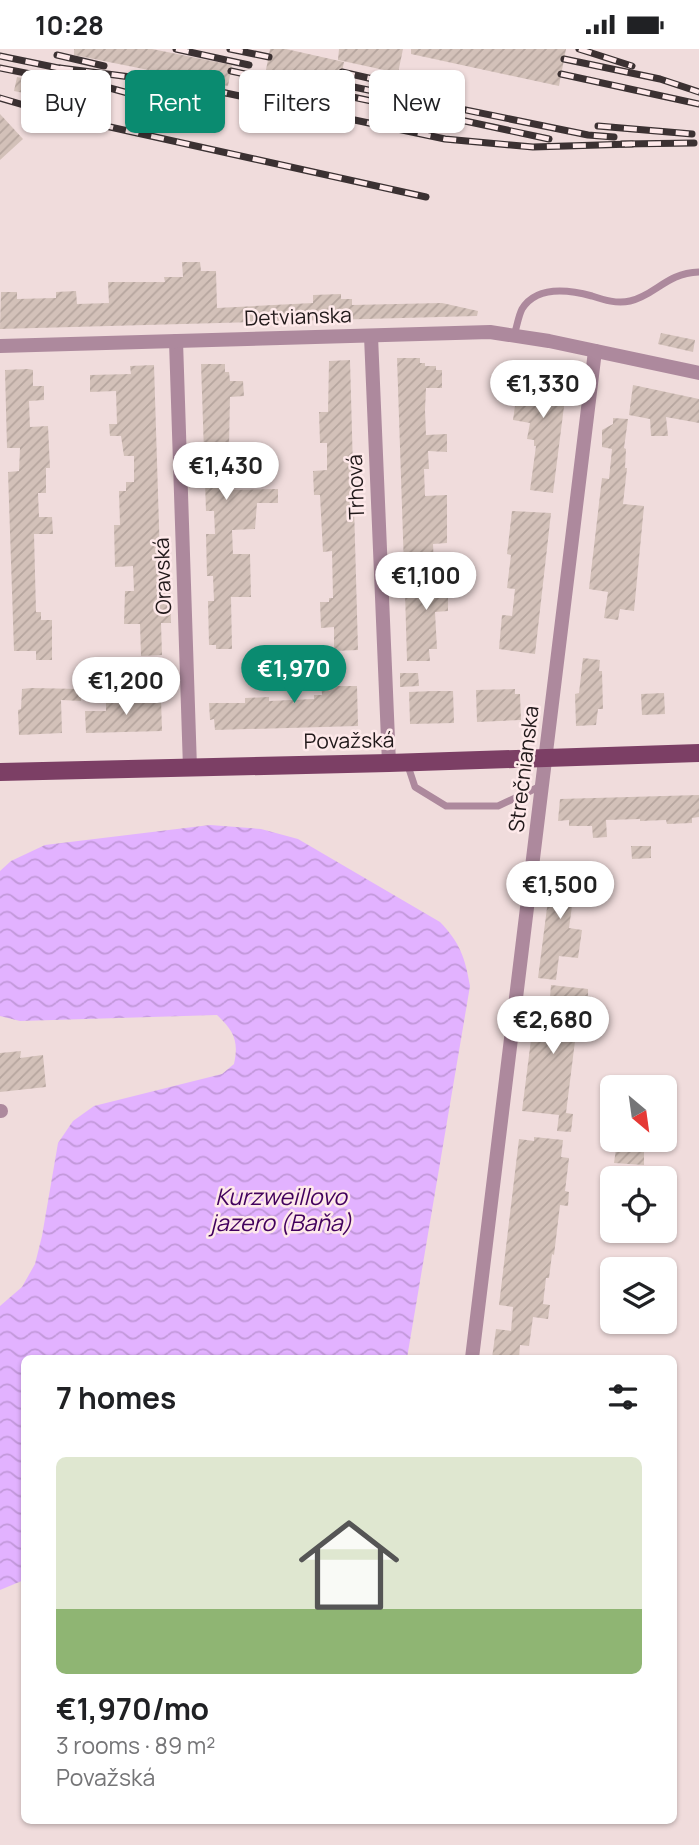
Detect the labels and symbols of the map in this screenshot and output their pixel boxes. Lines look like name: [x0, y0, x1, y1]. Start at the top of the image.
street label: Detvianska: [244, 300, 352, 332]
pin: €1,330: [486, 361, 600, 420]
pin: €1,430: [169, 442, 283, 502]
street label: Trhová: [340, 454, 370, 520]
street label: Oravská: [147, 537, 177, 615]
pin: €1,100: [369, 553, 483, 612]
pin: €1,970: [237, 645, 351, 705]
pin: €1,200: [69, 657, 183, 717]
street label: Strečnianska: [501, 704, 545, 834]
street label: Považská: [303, 725, 394, 755]
pin: €1,500: [503, 861, 617, 921]
pin: €2,680: [496, 997, 610, 1056]
north arrow: [600, 1075, 677, 1151]
water label: Kurzweillovo jazero (Baňa): [208, 1180, 352, 1238]

